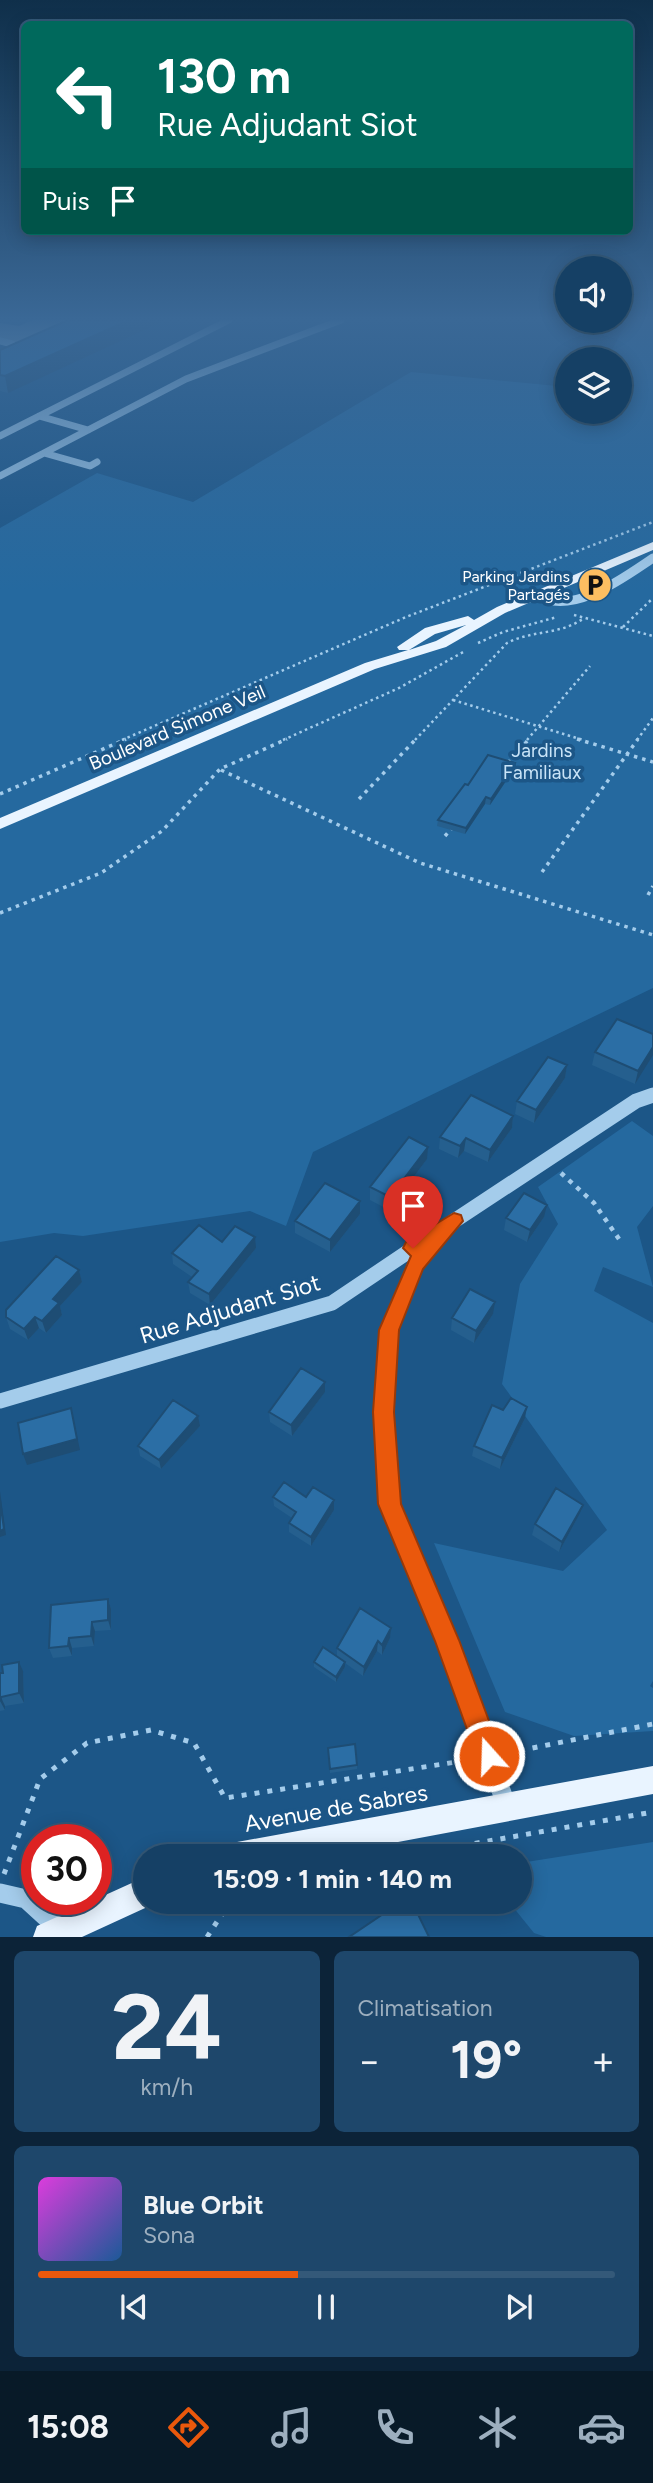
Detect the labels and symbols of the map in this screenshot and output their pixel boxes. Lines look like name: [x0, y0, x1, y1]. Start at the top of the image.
parking icon: Parking Jardins Partagés: [576, 566, 614, 604]
place label: Parking Jardins Partagés: [462, 567, 570, 604]
street label: Boulevard Simone Veil: [86, 680, 269, 775]
park label: Jardins Familiaux: [503, 739, 581, 784]
pin: [383, 1176, 443, 1248]
street label: Rue Adjudant Siot: [136, 1268, 324, 1350]
position arrow: [452, 1719, 526, 1793]
street label: Avenue de Sabres: [242, 1778, 430, 1838]
speed limit sign: 30: [21, 1824, 112, 1915]

